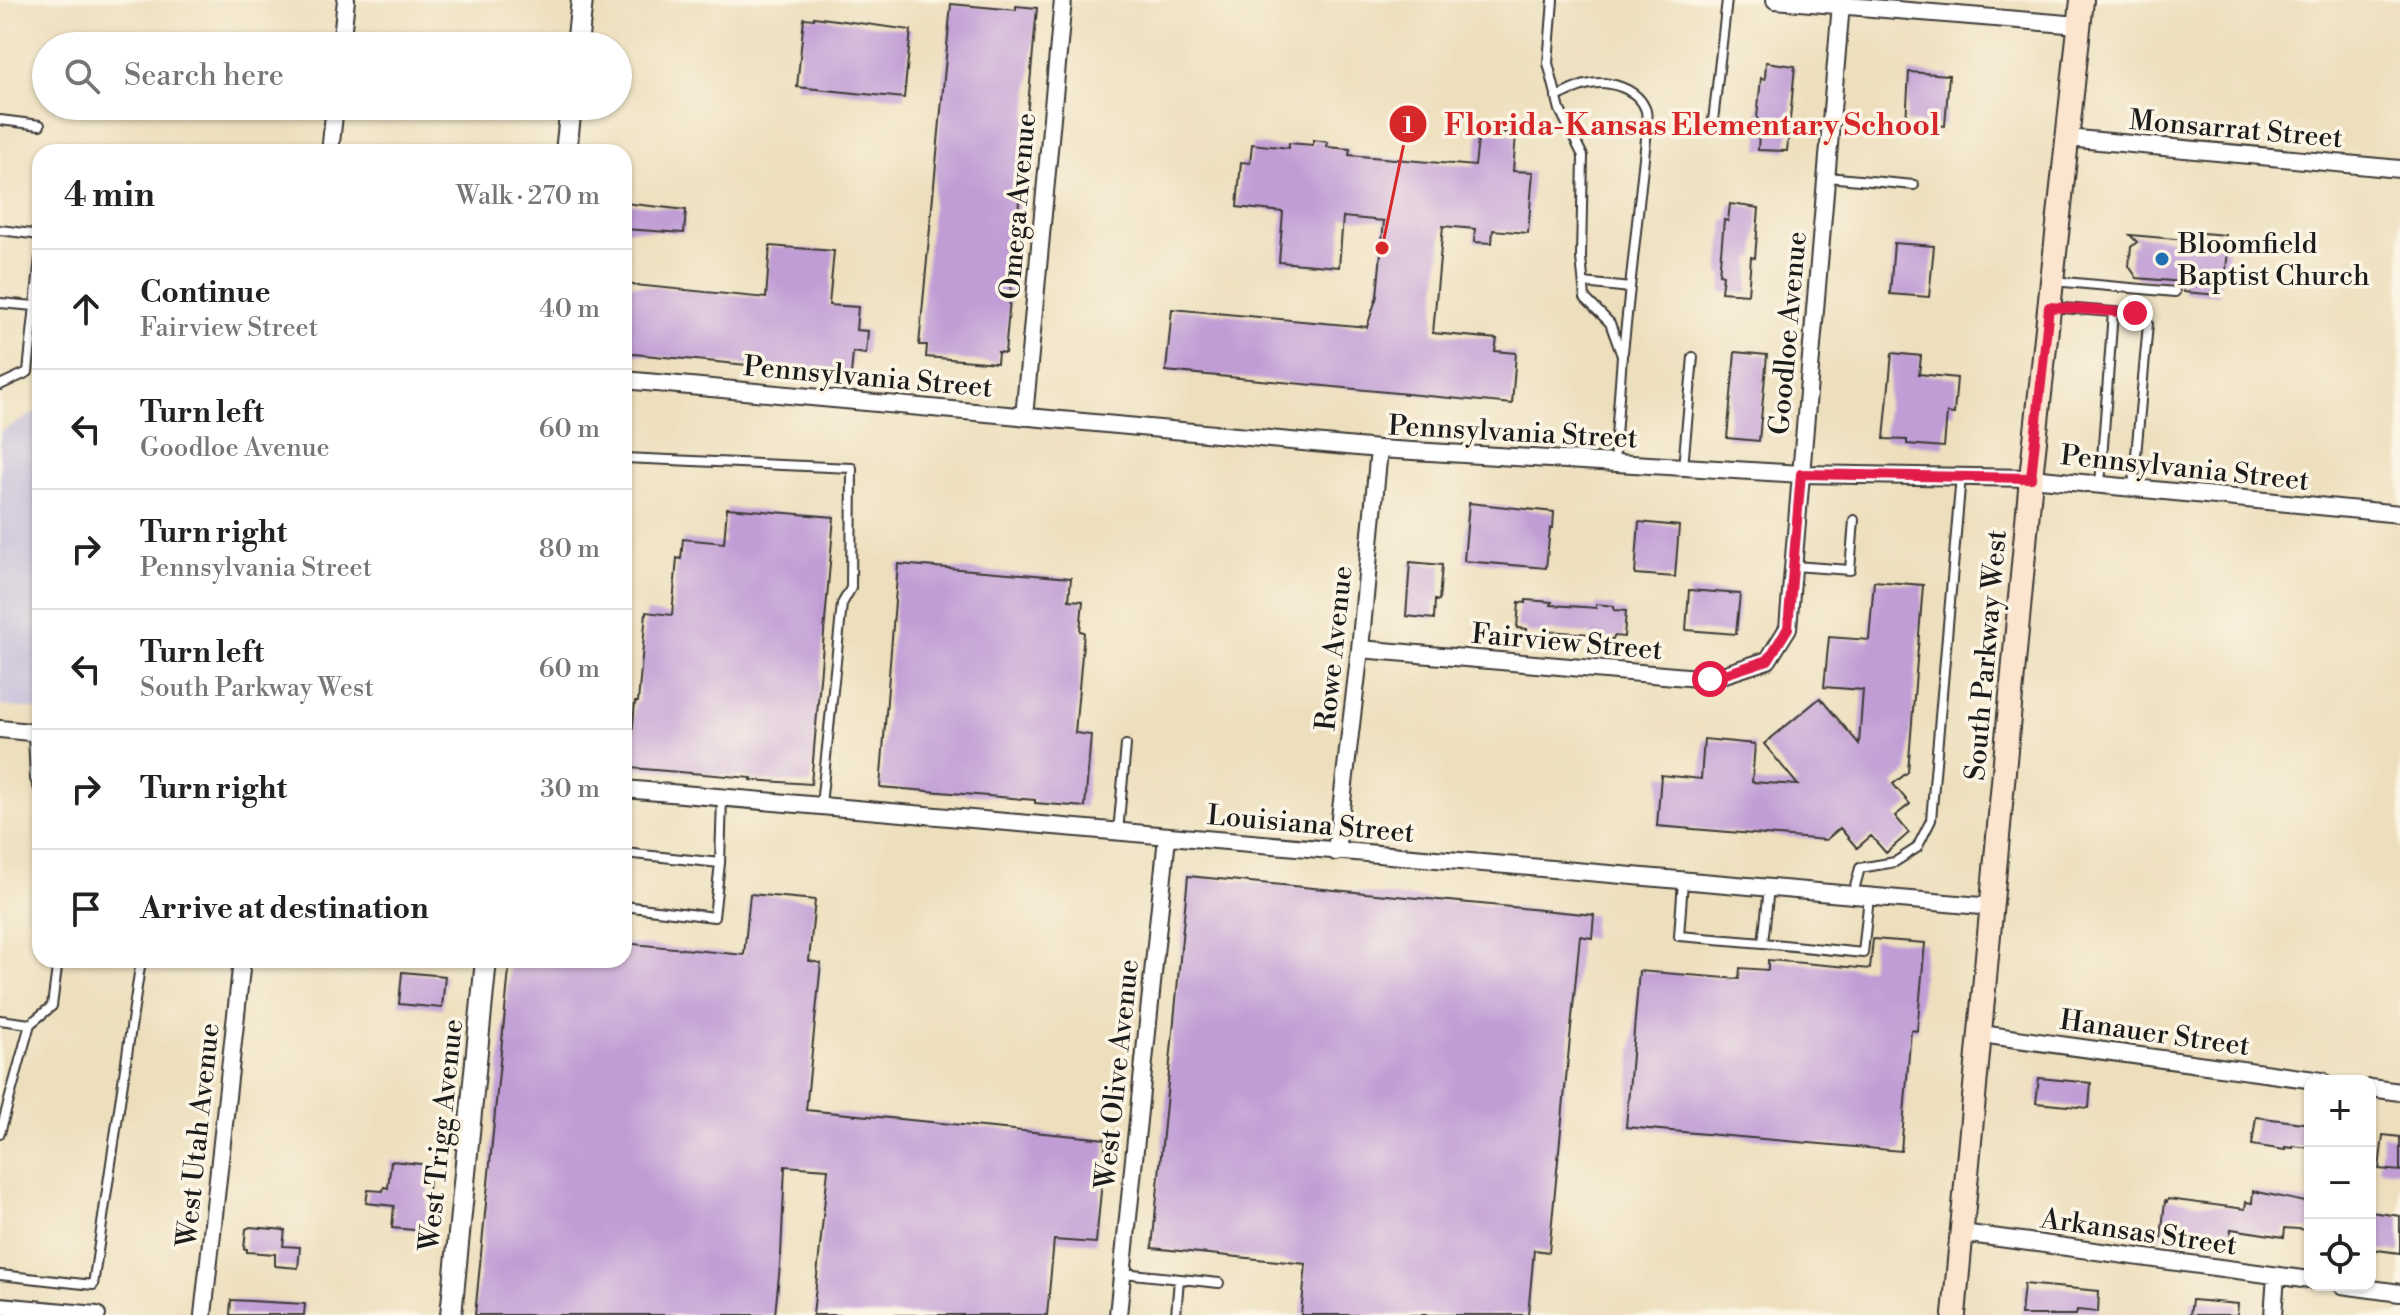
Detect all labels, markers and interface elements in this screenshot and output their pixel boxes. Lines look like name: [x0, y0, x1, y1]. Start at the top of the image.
search box: [32, 32, 632, 120]
icon: search: [60, 54, 104, 98]
text: Search here: [124, 57, 284, 95]
callout: Florida-Kansas Elementary School: [1388, 97, 1956, 151]
street label: Monsarrat Street: [2128, 103, 2344, 156]
text: Florida-Kansas Elementary School: [1444, 107, 1940, 145]
street label: Omega Avenue: [993, 111, 1044, 301]
text: 1: [1402, 111, 1414, 141]
text: 4 min: [64, 175, 155, 217]
text: Walk · 270 m: [456, 180, 600, 212]
place label: Bloomfield Baptist Church: [2177, 227, 2370, 294]
street label: Goodloe Avenue: [1762, 230, 1815, 436]
marker: Bloomfield Baptist Church: [2153, 250, 2171, 268]
text: Continue: [140, 274, 271, 312]
icon: ahead: [64, 287, 108, 331]
text: 40 m: [539, 293, 600, 325]
route end: [2117, 295, 2153, 331]
text: Fairview Street: [140, 312, 318, 344]
street label: Pennsylvania Street: [742, 349, 994, 406]
text: Turn left: [140, 394, 264, 432]
icon: left: [64, 407, 108, 451]
street label: Pennsylvania Street: [1387, 408, 1639, 457]
text: 60 m: [539, 413, 600, 445]
text: Goodloe Avenue: [140, 432, 330, 464]
street label: Pennsylvania Street: [2059, 438, 2311, 499]
text: Turn right: [140, 514, 287, 552]
icon: right: [64, 527, 108, 571]
street label: South Parkway West: [1958, 528, 2015, 782]
text: 80 m: [539, 533, 600, 565]
text: Pennsylvania Street: [140, 552, 372, 584]
street label: Rowe Avenue: [1308, 564, 1361, 732]
street label: Fairview Street: [1470, 617, 1664, 668]
text: Turn left: [140, 634, 264, 672]
icon: left: [64, 647, 108, 691]
text: 60 m: [539, 653, 600, 685]
route start: [1692, 661, 1728, 697]
text: South Parkway West: [140, 672, 374, 704]
icon: right: [64, 767, 108, 811]
text: Turn right: [140, 770, 287, 808]
text: 30 m: [540, 773, 600, 805]
street label: Louisiana Street: [1206, 798, 1416, 851]
icon: arrive: [64, 887, 108, 931]
text: Arrive at destination: [140, 890, 429, 928]
street label: West Olive Avenue: [1088, 957, 1147, 1192]
street label: Hanauer Street: [2058, 1003, 2252, 1064]
street label: West Trigg Avenue: [412, 1017, 471, 1254]
street label: West Utah Avenue: [169, 1021, 228, 1250]
map controls: [2304, 1075, 2376, 1291]
button: +: [2304, 1075, 2376, 1147]
button: −: [2304, 1147, 2376, 1219]
street label: Arkansas Street: [2037, 1201, 2239, 1264]
button: locate: [2304, 1219, 2376, 1291]

